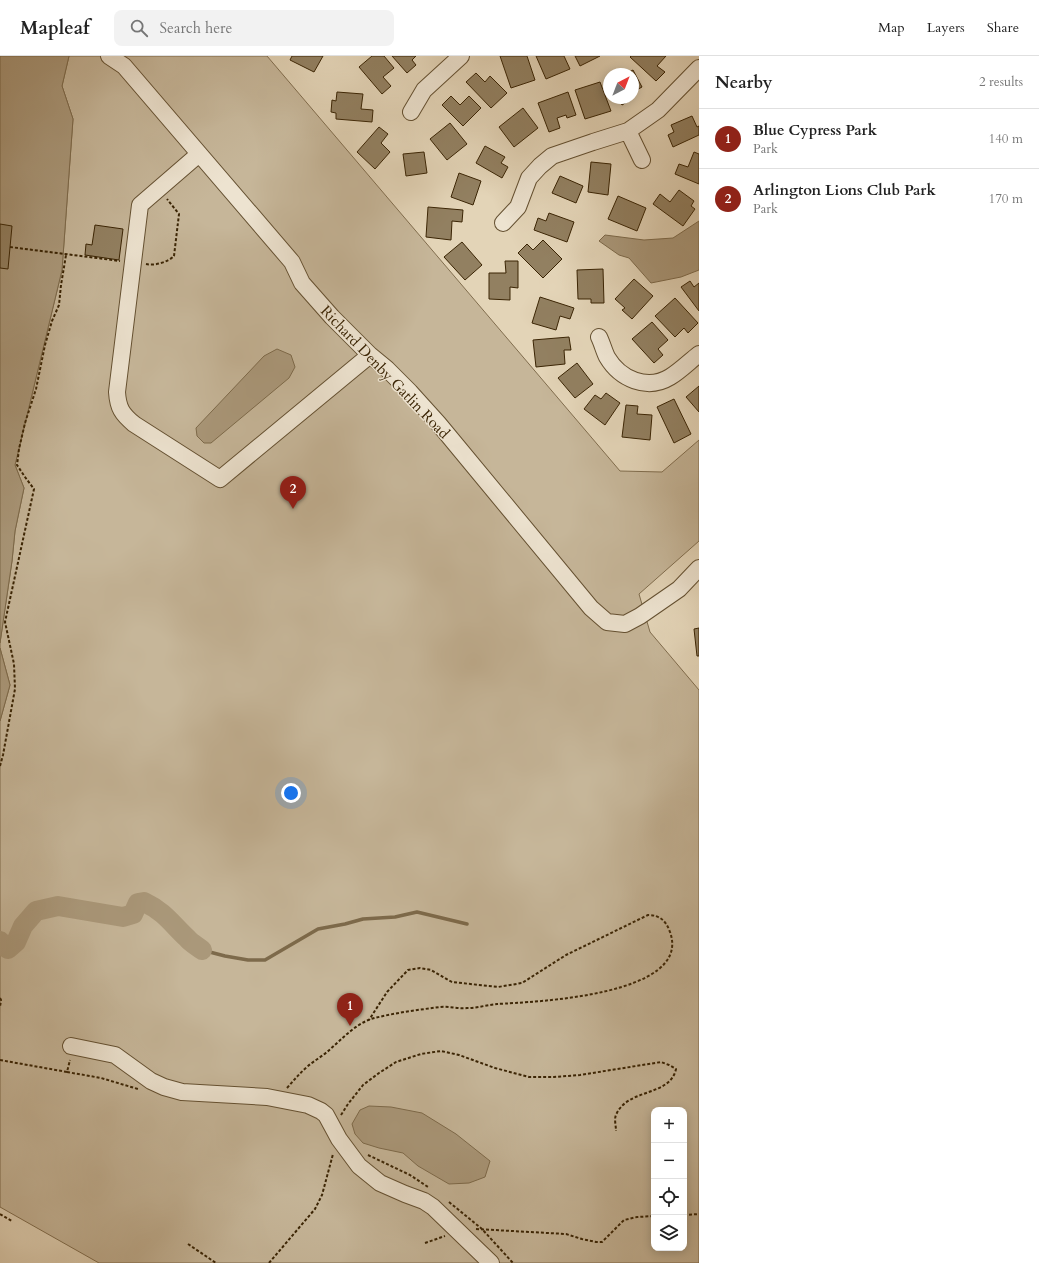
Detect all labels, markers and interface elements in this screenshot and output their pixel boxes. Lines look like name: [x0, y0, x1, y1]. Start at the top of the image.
search box: [114, 10, 394, 46]
text: Mapleaf: [20, 15, 90, 41]
icon: search: [128, 17, 150, 39]
text: Search here: [160, 18, 232, 38]
text: Map: [878, 18, 905, 37]
text: Layers: [927, 18, 965, 37]
text: Share: [987, 18, 1019, 37]
north arrow: [603, 68, 639, 104]
text: Nearby: [715, 71, 772, 94]
text: 2 results: [979, 73, 1023, 91]
text: Blue Cypress Park: [753, 120, 877, 140]
text: 1: [725, 130, 731, 148]
text: 140 m: [989, 130, 1023, 148]
text: Park: [753, 140, 778, 158]
text: Arlington Lions Club Park: [753, 180, 936, 200]
text: 2: [725, 190, 731, 208]
text: 170 m: [989, 190, 1023, 208]
text: Park: [753, 200, 778, 218]
street label: Richard Denby Gatlin Road: [316, 301, 454, 443]
pin: 2: [280, 476, 306, 509]
your location: [281, 783, 301, 803]
pin: 1: [337, 993, 363, 1026]
map controls: [651, 1107, 687, 1251]
button: +: [651, 1107, 687, 1143]
button: −: [651, 1143, 687, 1179]
button: locate: [651, 1179, 687, 1215]
button: layers: [651, 1215, 687, 1251]

